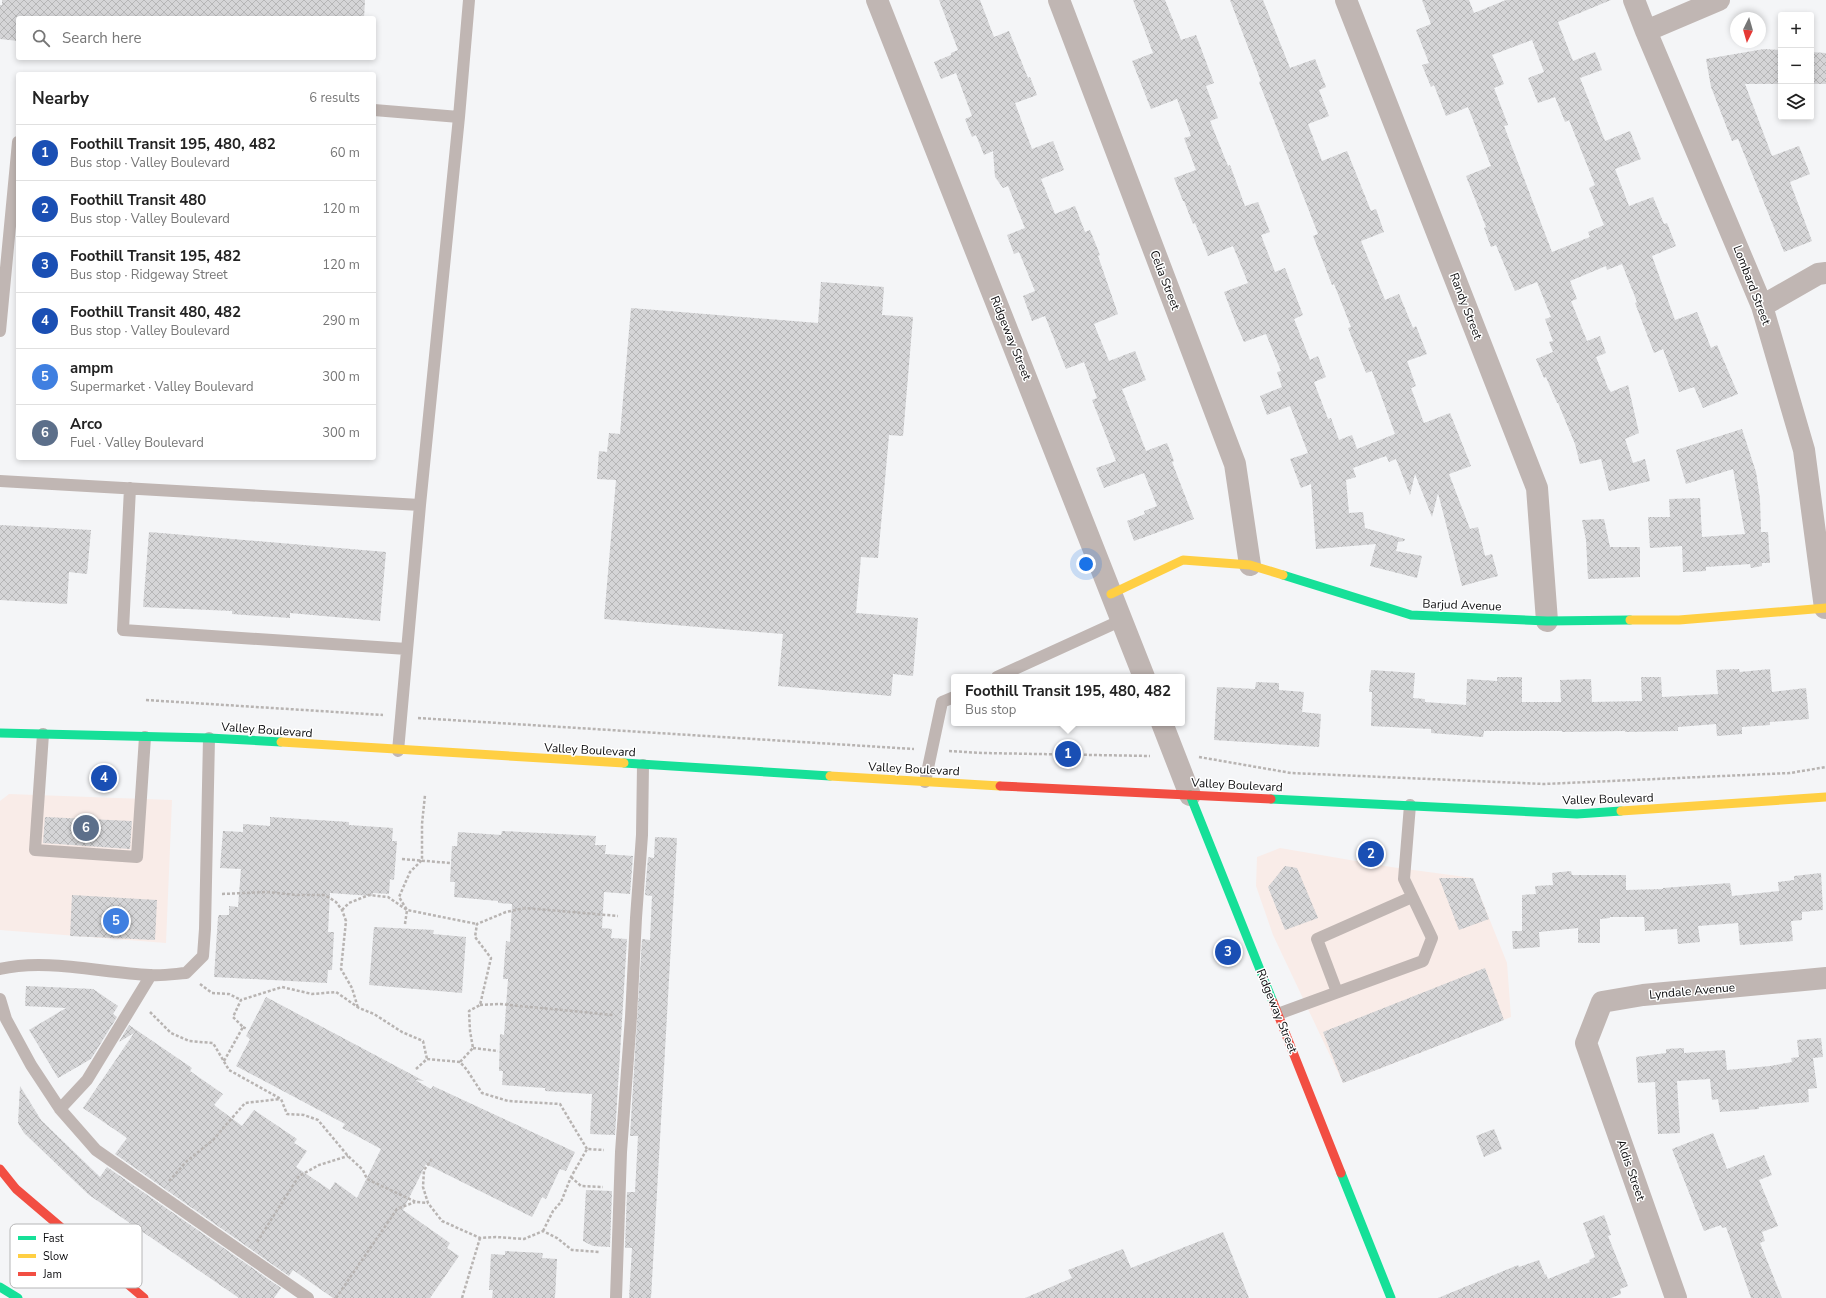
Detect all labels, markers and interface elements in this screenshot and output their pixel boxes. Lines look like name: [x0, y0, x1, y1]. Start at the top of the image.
north arrow: [1730, 12, 1766, 48]
map controls: [1778, 12, 1814, 120]
button: +: [1778, 12, 1814, 48]
search box: [16, 16, 376, 60]
icon: search: [30, 27, 52, 49]
text: Search here: [62, 28, 142, 48]
button: −: [1778, 48, 1814, 84]
button: layers: [1778, 84, 1814, 120]
text: Nearby: [32, 87, 89, 110]
text: 6 results: [309, 89, 360, 107]
text: Foothill Transit 195, 480, 482: [70, 134, 276, 154]
text: 1: [41, 144, 49, 162]
text: 60 m: [330, 144, 360, 162]
text: Bus stop · Valley Boulevard: [70, 154, 230, 172]
text: Foothill Transit 480: [70, 190, 206, 210]
text: 2: [41, 200, 49, 218]
text: 120 m: [322, 200, 360, 218]
text: Bus stop · Valley Boulevard: [70, 210, 230, 228]
street label: Lombard Street: [1730, 243, 1775, 328]
text: Foothill Transit 195, 482: [70, 246, 241, 266]
street label: Celia Street: [1146, 248, 1184, 313]
text: 3: [41, 256, 49, 274]
text: 120 m: [322, 256, 360, 274]
text: Bus stop · Ridgeway Street: [70, 266, 228, 284]
street label: Randy Street: [1446, 270, 1486, 342]
street label: Ridgeway Street: [987, 294, 1035, 383]
text: Foothill Transit 480, 482: [70, 302, 241, 322]
text: 4: [41, 312, 49, 330]
text: 290 m: [322, 312, 360, 330]
text: Bus stop · Valley Boulevard: [70, 322, 230, 340]
text: ampm: [70, 358, 114, 378]
text: 5: [41, 368, 49, 386]
text: 300 m: [322, 368, 360, 386]
text: Supermarket · Valley Boulevard: [70, 378, 254, 396]
text: Arco: [70, 414, 103, 434]
text: 6: [41, 424, 49, 442]
text: 300 m: [322, 424, 360, 442]
text: Fuel · Valley Boulevard: [70, 434, 204, 452]
your location: [1076, 554, 1096, 574]
street label: Barjud Avenue: [1422, 596, 1502, 614]
popup: [951, 674, 1185, 726]
text: Foothill Transit 195, 480, 482: [965, 681, 1171, 701]
text: Bus stop: [965, 701, 1016, 719]
street label: Valley Boulevard: [220, 719, 313, 741]
pin: 1: [1055, 739, 1081, 769]
street label: Valley Boulevard: [543, 740, 636, 760]
street label: Valley Boulevard: [867, 759, 960, 779]
pin: 4: [91, 763, 117, 793]
street label: Valley Boulevard: [1190, 775, 1283, 795]
street label: Valley Boulevard: [1561, 789, 1654, 809]
pin: 6: [73, 813, 99, 843]
pin: 2: [1358, 839, 1384, 869]
pin: 5: [103, 906, 129, 936]
pin: 3: [1215, 937, 1241, 967]
street label: Ridgeway Street: [1253, 967, 1301, 1056]
street label: Lyndale Avenue: [1648, 979, 1736, 1003]
street label: Aldis Street: [1613, 1137, 1649, 1203]
legend: [10, 1224, 142, 1288]
text: Fast: [43, 1231, 64, 1246]
text: Slow: [43, 1249, 68, 1264]
text: Jam: [42, 1267, 62, 1282]

